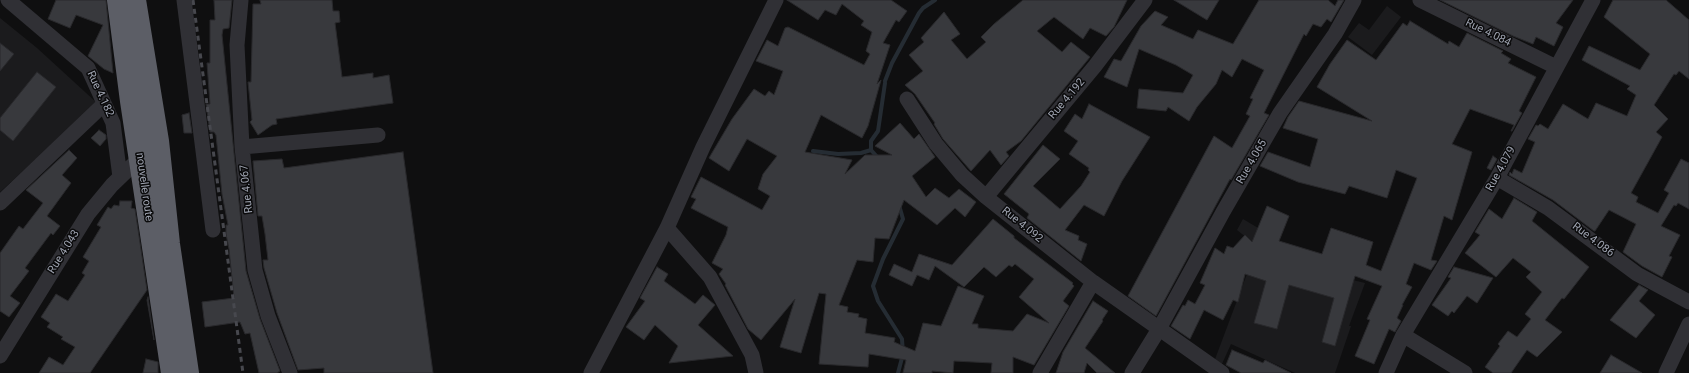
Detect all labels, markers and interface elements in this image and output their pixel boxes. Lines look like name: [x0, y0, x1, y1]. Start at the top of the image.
street label: Rue 4.084: [1463, 16, 1513, 50]
street label: Rue 4.182: [84, 69, 116, 119]
street label: Rue 4.192: [1046, 76, 1088, 122]
street label: Rue 4.065: [1234, 137, 1270, 187]
street label: Rue 4.079: [1483, 144, 1519, 194]
street label: nouvelle route: [133, 152, 155, 222]
street label: Rue 4.067: [238, 164, 256, 214]
street label: Rue 4.092: [999, 204, 1045, 246]
street label: Rue 4.086: [1569, 220, 1617, 260]
street label: Rue 4.043: [45, 228, 83, 276]

